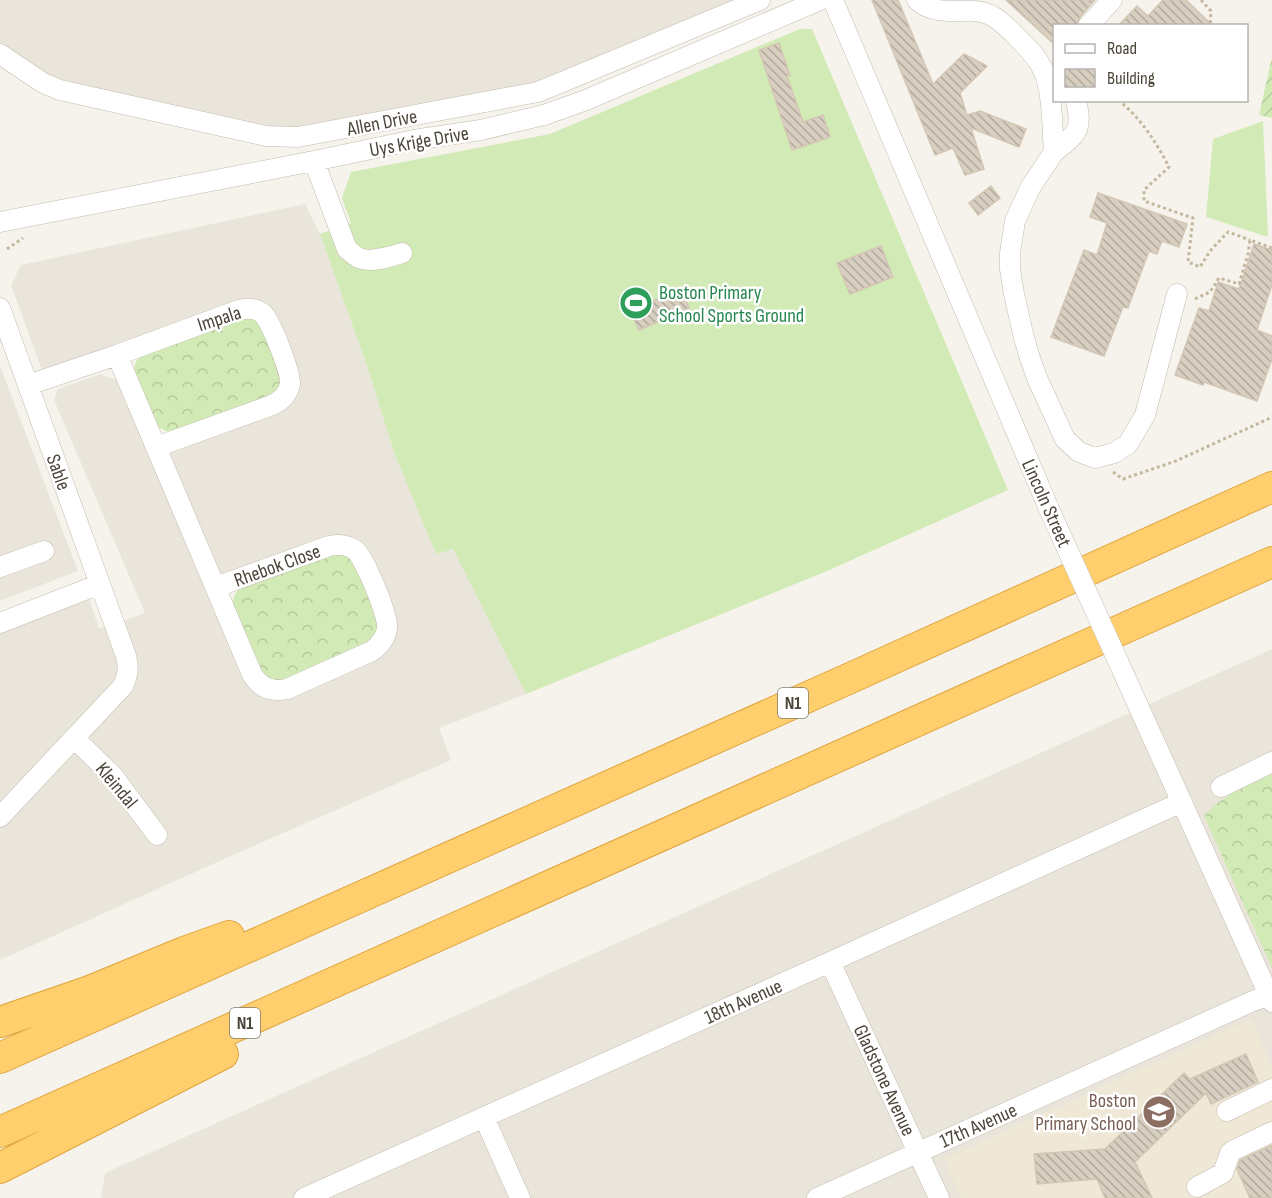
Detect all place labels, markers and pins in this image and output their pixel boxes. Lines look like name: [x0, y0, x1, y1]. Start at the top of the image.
place label: Boston Primary School Sports Ground: [659, 281, 804, 328]
sports icon: Boston Primary School Sports Ground: [618, 285, 654, 321]
place label: Boston Primary School: [1035, 1089, 1136, 1136]
school or university icon: Boston Primary School: [1141, 1094, 1177, 1130]

